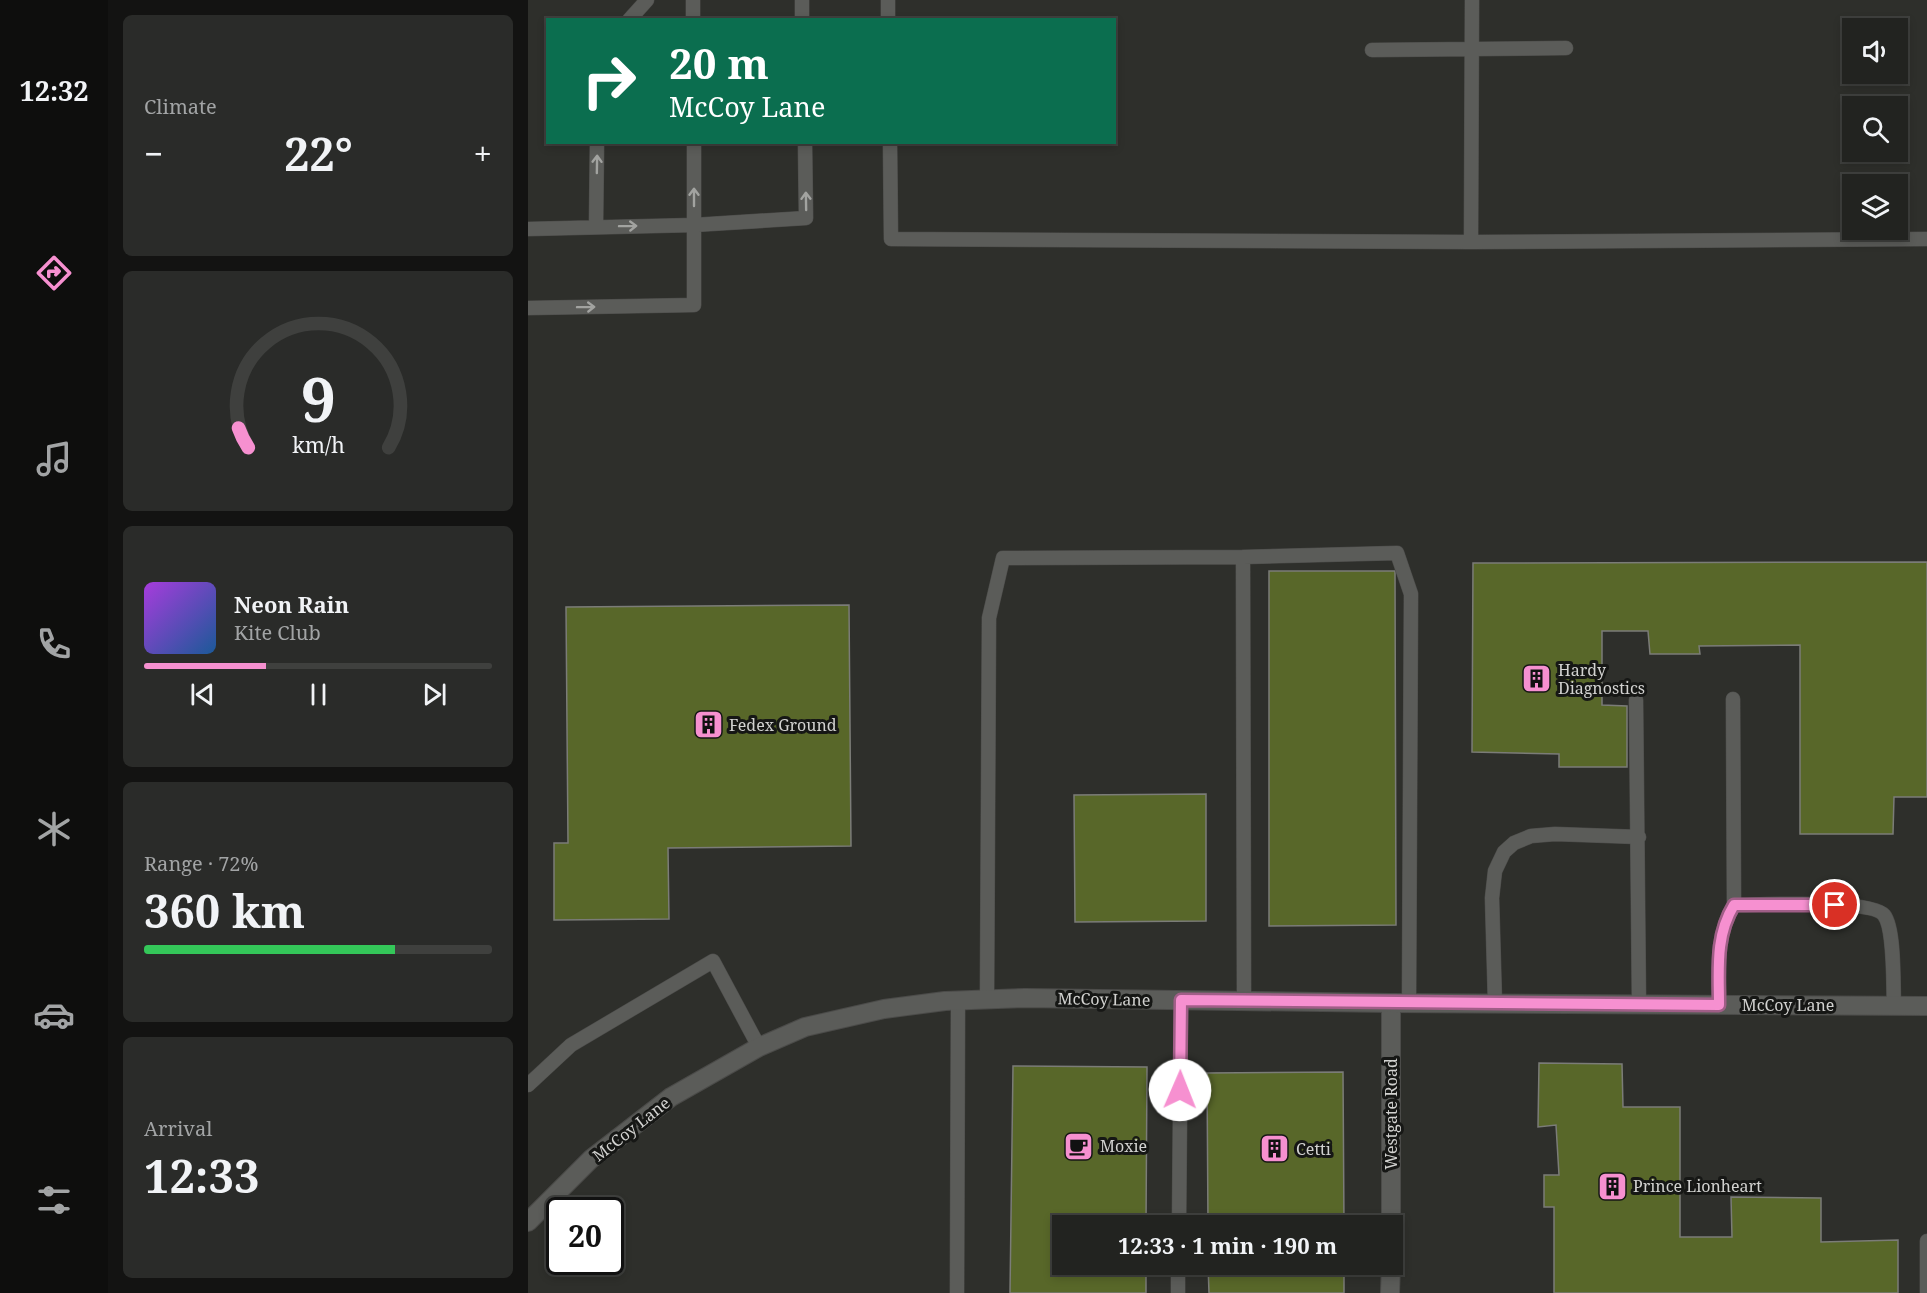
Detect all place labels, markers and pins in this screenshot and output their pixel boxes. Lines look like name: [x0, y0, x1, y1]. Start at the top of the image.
place label: Hardy Diagnostics: [1558, 659, 1645, 699]
building icon: Hardy Diagnostics: [1521, 663, 1553, 695]
building icon: Fedex Ground: [692, 709, 724, 741]
place label: Fedex Ground: [729, 714, 837, 736]
pin: [1809, 879, 1860, 930]
cafe icon: Moxie: [1063, 1130, 1095, 1162]
building icon: Cetti: [1259, 1133, 1291, 1165]
place label: Moxie: [1100, 1135, 1147, 1157]
place label: Cetti: [1296, 1138, 1331, 1160]
building icon: Prince Lionheart: [1596, 1170, 1628, 1202]
place label: Prince Lionheart: [1633, 1175, 1762, 1197]

